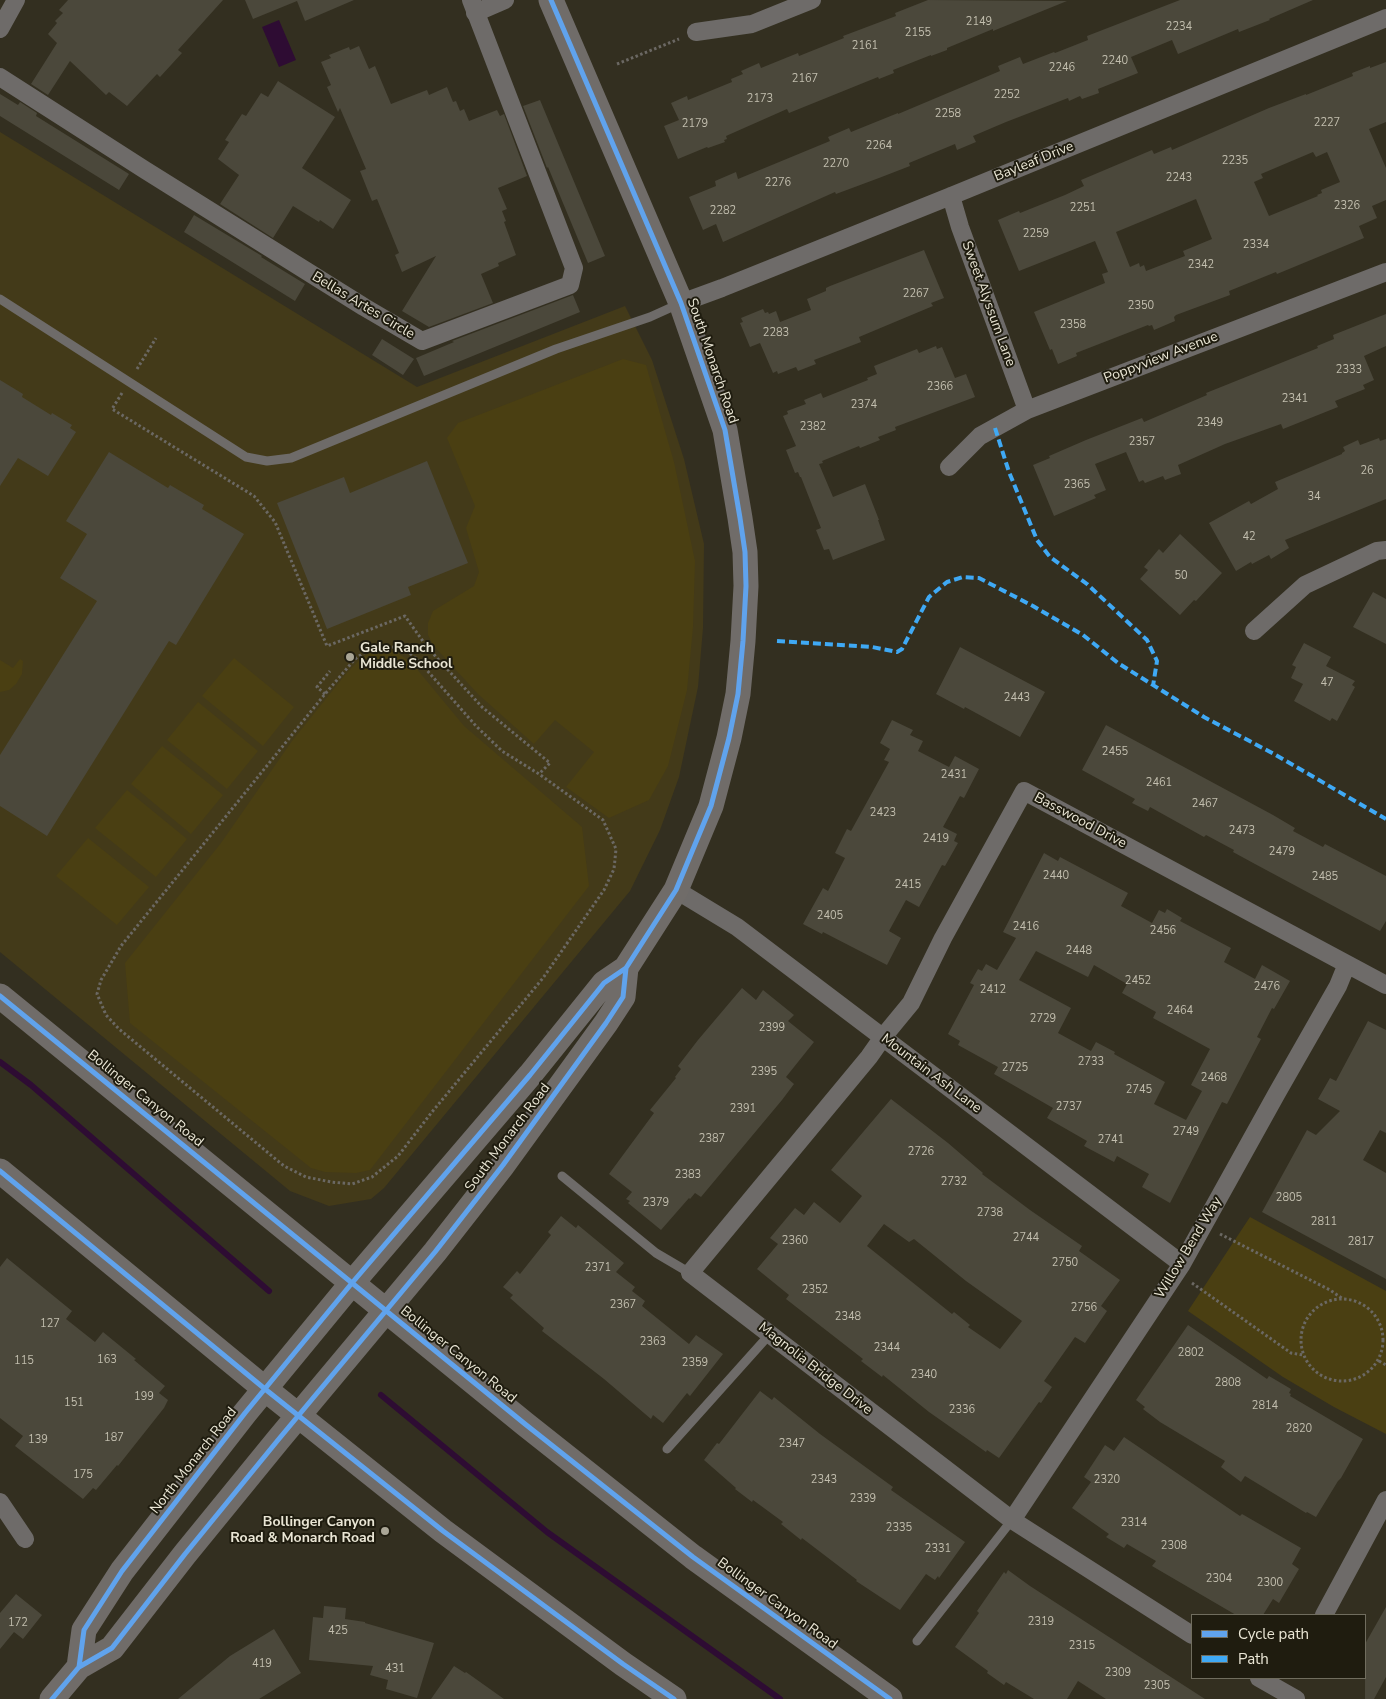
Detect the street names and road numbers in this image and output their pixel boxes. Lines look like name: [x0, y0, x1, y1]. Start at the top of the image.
street label: Bayleaf Drive: [992, 138, 1076, 186]
street label: Sweet Alyssum Lane: [958, 239, 1018, 369]
street label: Bellas Artes Circle: [309, 269, 417, 343]
street label: South Monarch Road: [683, 296, 741, 426]
street label: Poppyview Avenue: [1102, 329, 1220, 387]
street label: Basswood Drive: [1031, 790, 1129, 852]
street label: Mountain Ash Lane: [877, 1031, 985, 1117]
street label: Bollinger Canyon Road: [84, 1047, 206, 1151]
street label: South Monarch Road: [462, 1080, 554, 1196]
street label: Willow Bend Way: [1152, 1194, 1226, 1302]
street label: Bollinger Canyon Road: [397, 1303, 519, 1407]
street label: Magnolia Bridge Drive: [755, 1319, 875, 1419]
street label: North Monarch Road: [147, 1404, 241, 1518]
street label: Bollinger Canyon Road: [714, 1555, 840, 1653]

